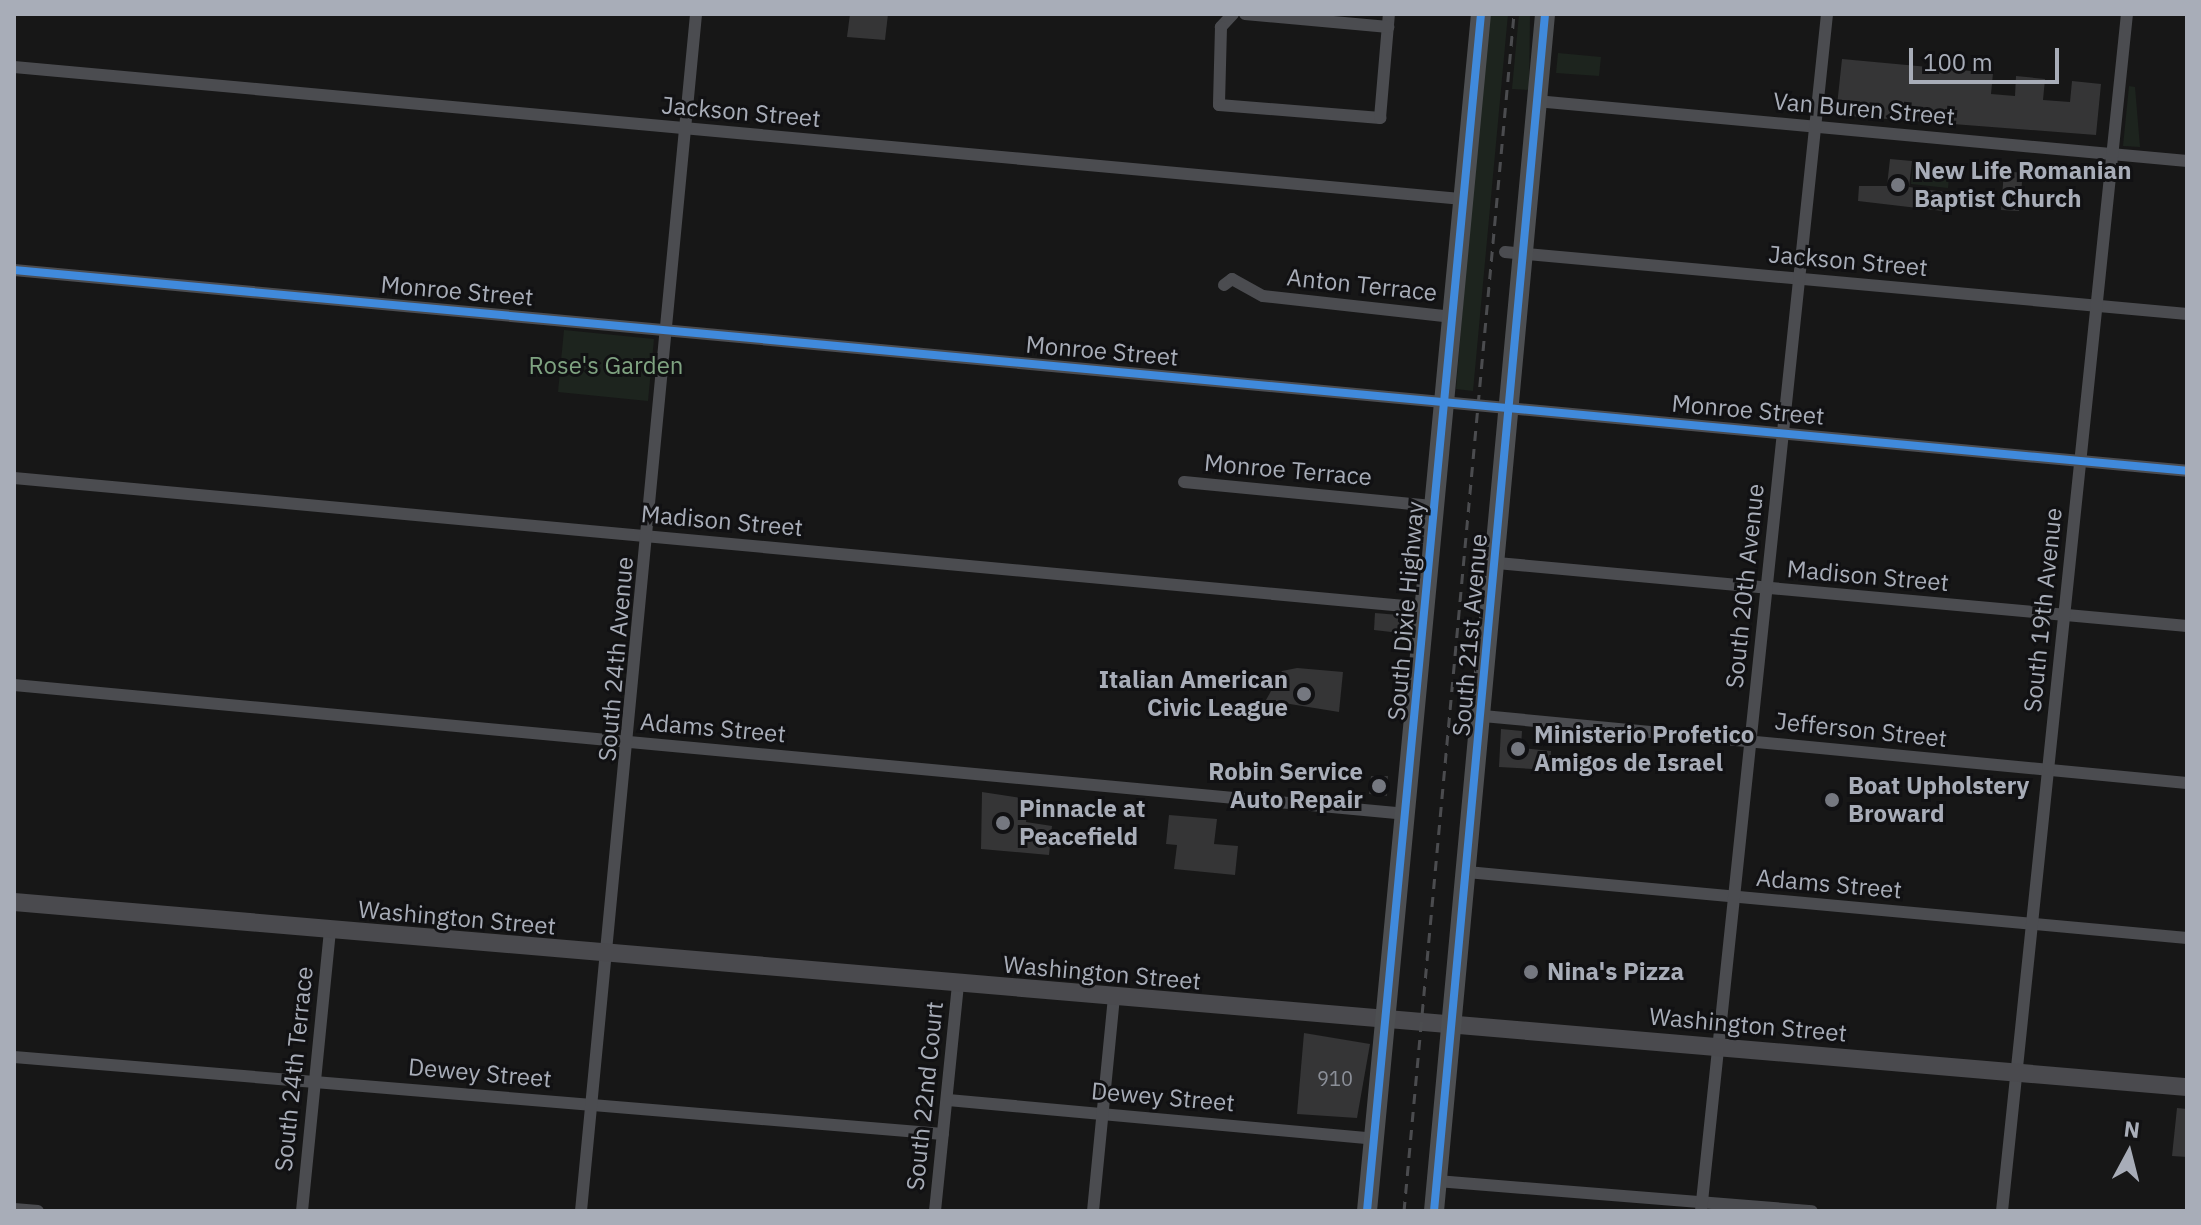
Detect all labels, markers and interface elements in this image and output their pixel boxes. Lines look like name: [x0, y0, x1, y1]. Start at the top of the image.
scale bar: [1913, 32, 2063, 82]
text: 100 m: [1923, 46, 1993, 78]
street label: Van Buren Street: [1772, 87, 1956, 131]
street label: Jackson Street: [660, 91, 822, 133]
place label: New Life Romanian Baptist Church: [1914, 157, 2131, 213]
marker: New Life Romanian Baptist Church: [1889, 176, 1907, 194]
street label: Jackson Street: [1767, 240, 1929, 282]
street label: Anton Terrace: [1285, 263, 1439, 307]
street label: Monroe Street: [379, 270, 535, 312]
street label: Monroe Street: [1024, 330, 1180, 372]
park label: Rose's Garden: [529, 352, 683, 380]
street label: Monroe Street: [1670, 389, 1826, 431]
street label: Monroe Terrace: [1203, 448, 1373, 492]
street label: South 20th Avenue: [1720, 482, 1770, 690]
street label: Madison Street: [640, 500, 804, 542]
street label: South Dixie Highway: [1382, 500, 1430, 722]
street label: South 19th Avenue: [2018, 506, 2068, 714]
street label: South 21st Avenue: [1447, 532, 1493, 738]
street label: South 24th Avenue: [593, 555, 639, 763]
street label: Madison Street: [1786, 555, 1950, 597]
place label: Italian American Civic League: [1099, 666, 1288, 722]
marker: Italian American Civic League: [1295, 685, 1313, 703]
street label: Adams Street: [639, 707, 787, 749]
street label: Jefferson Street: [1773, 707, 1949, 753]
place label: Ministerio Profetico Amigos de Israel: [1534, 721, 1754, 777]
marker: Ministerio Profetico Amigos de Israel: [1509, 740, 1527, 758]
place label: Robin Service Auto Repair: [1208, 758, 1363, 814]
place label: Boat Upholstery Broward: [1848, 772, 2029, 828]
marker: Robin Service Auto Repair: [1370, 777, 1388, 795]
marker: Boat Upholstery Broward: [1823, 791, 1841, 809]
place label: Pinnacle at Peacefield: [1019, 795, 1145, 851]
marker: Pinnacle at Peacefield: [994, 814, 1012, 832]
street label: Adams Street: [1755, 863, 1903, 905]
street label: Washington Street: [357, 895, 557, 941]
street label: Washington Street: [1002, 950, 1202, 996]
place label: Nina's Pizza: [1547, 958, 1684, 986]
marker: Nina's Pizza: [1522, 963, 1540, 981]
street label: South 24th Terrace: [269, 965, 319, 1173]
street label: South 22nd Court: [901, 1000, 949, 1192]
street label: Washington Street: [1648, 1002, 1848, 1048]
street label: Dewey Street: [407, 1052, 553, 1094]
house number: 910: [1317, 1066, 1353, 1090]
street label: Dewey Street: [1090, 1076, 1236, 1118]
north arrow: [2089, 1113, 2169, 1193]
text: N: [2122, 1113, 2142, 1144]

